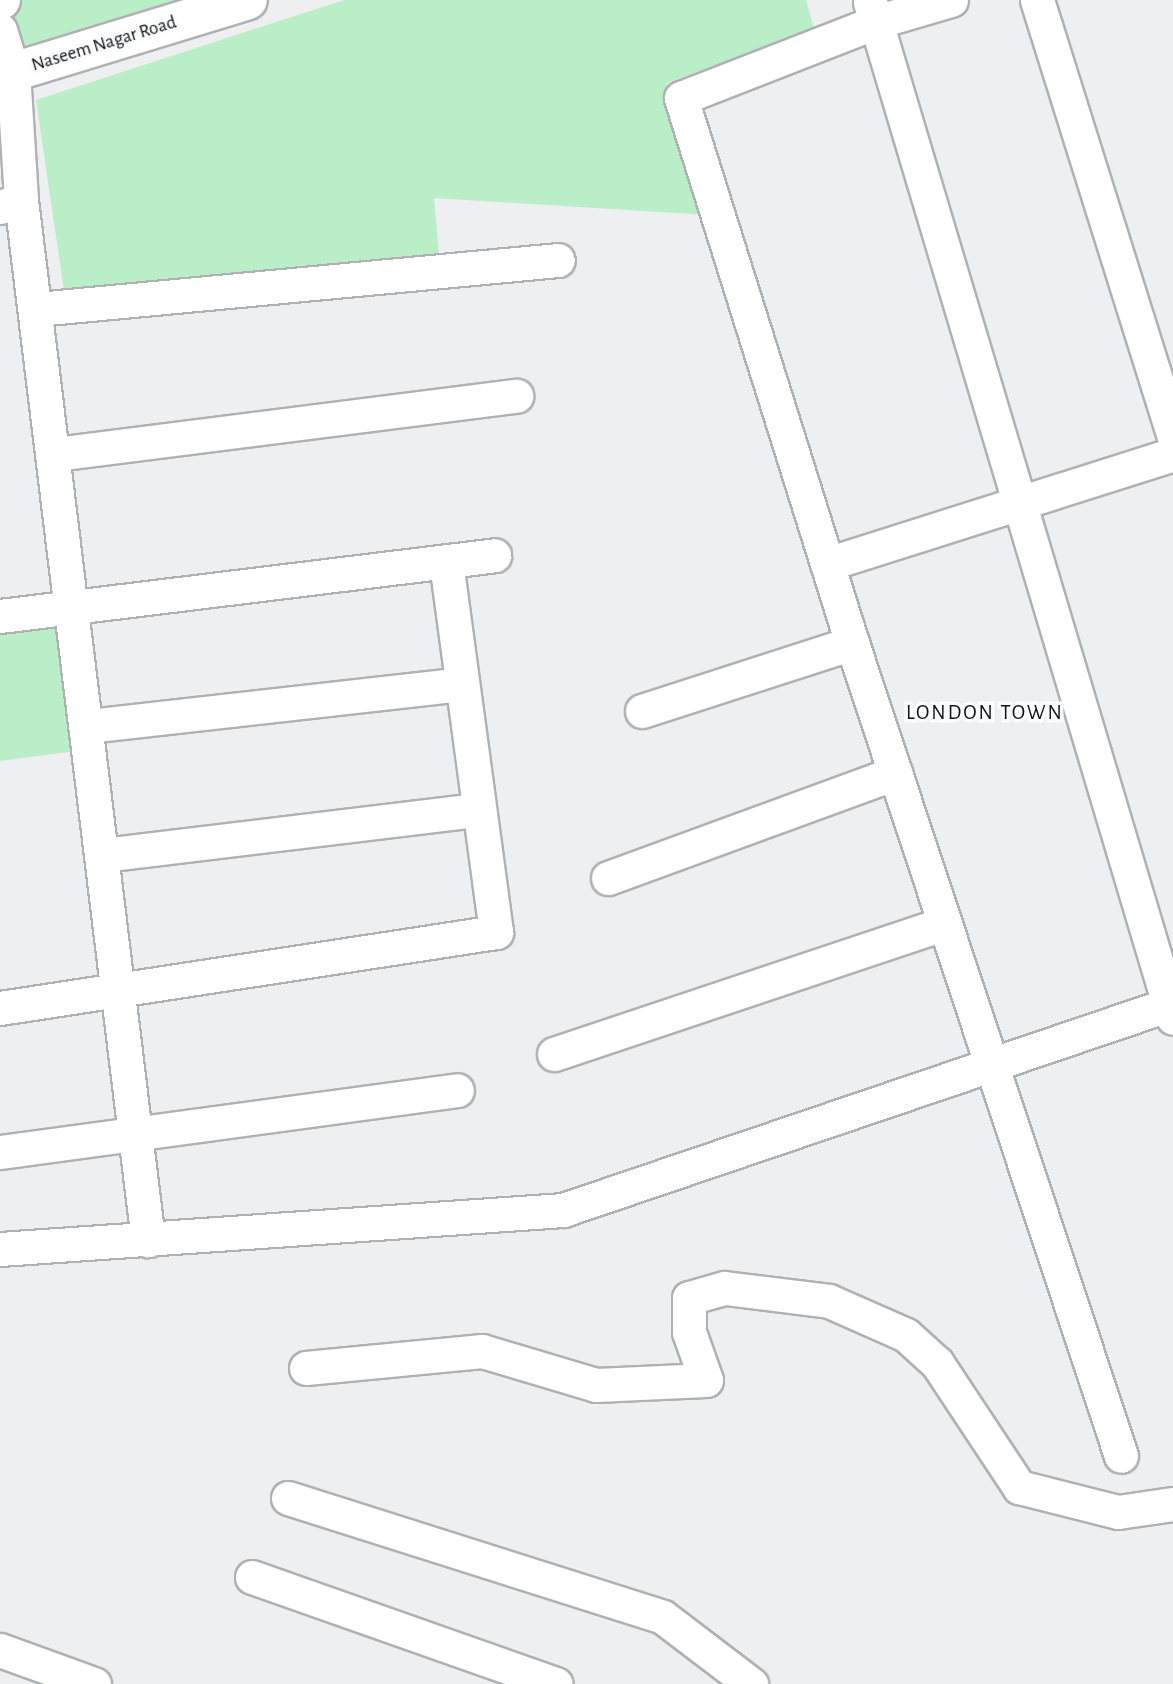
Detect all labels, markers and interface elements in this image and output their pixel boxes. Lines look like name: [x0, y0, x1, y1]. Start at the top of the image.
street label: Naseem Nagar Road: [29, 11, 179, 77]
district label: LONDON TOWN: [907, 700, 1063, 726]

